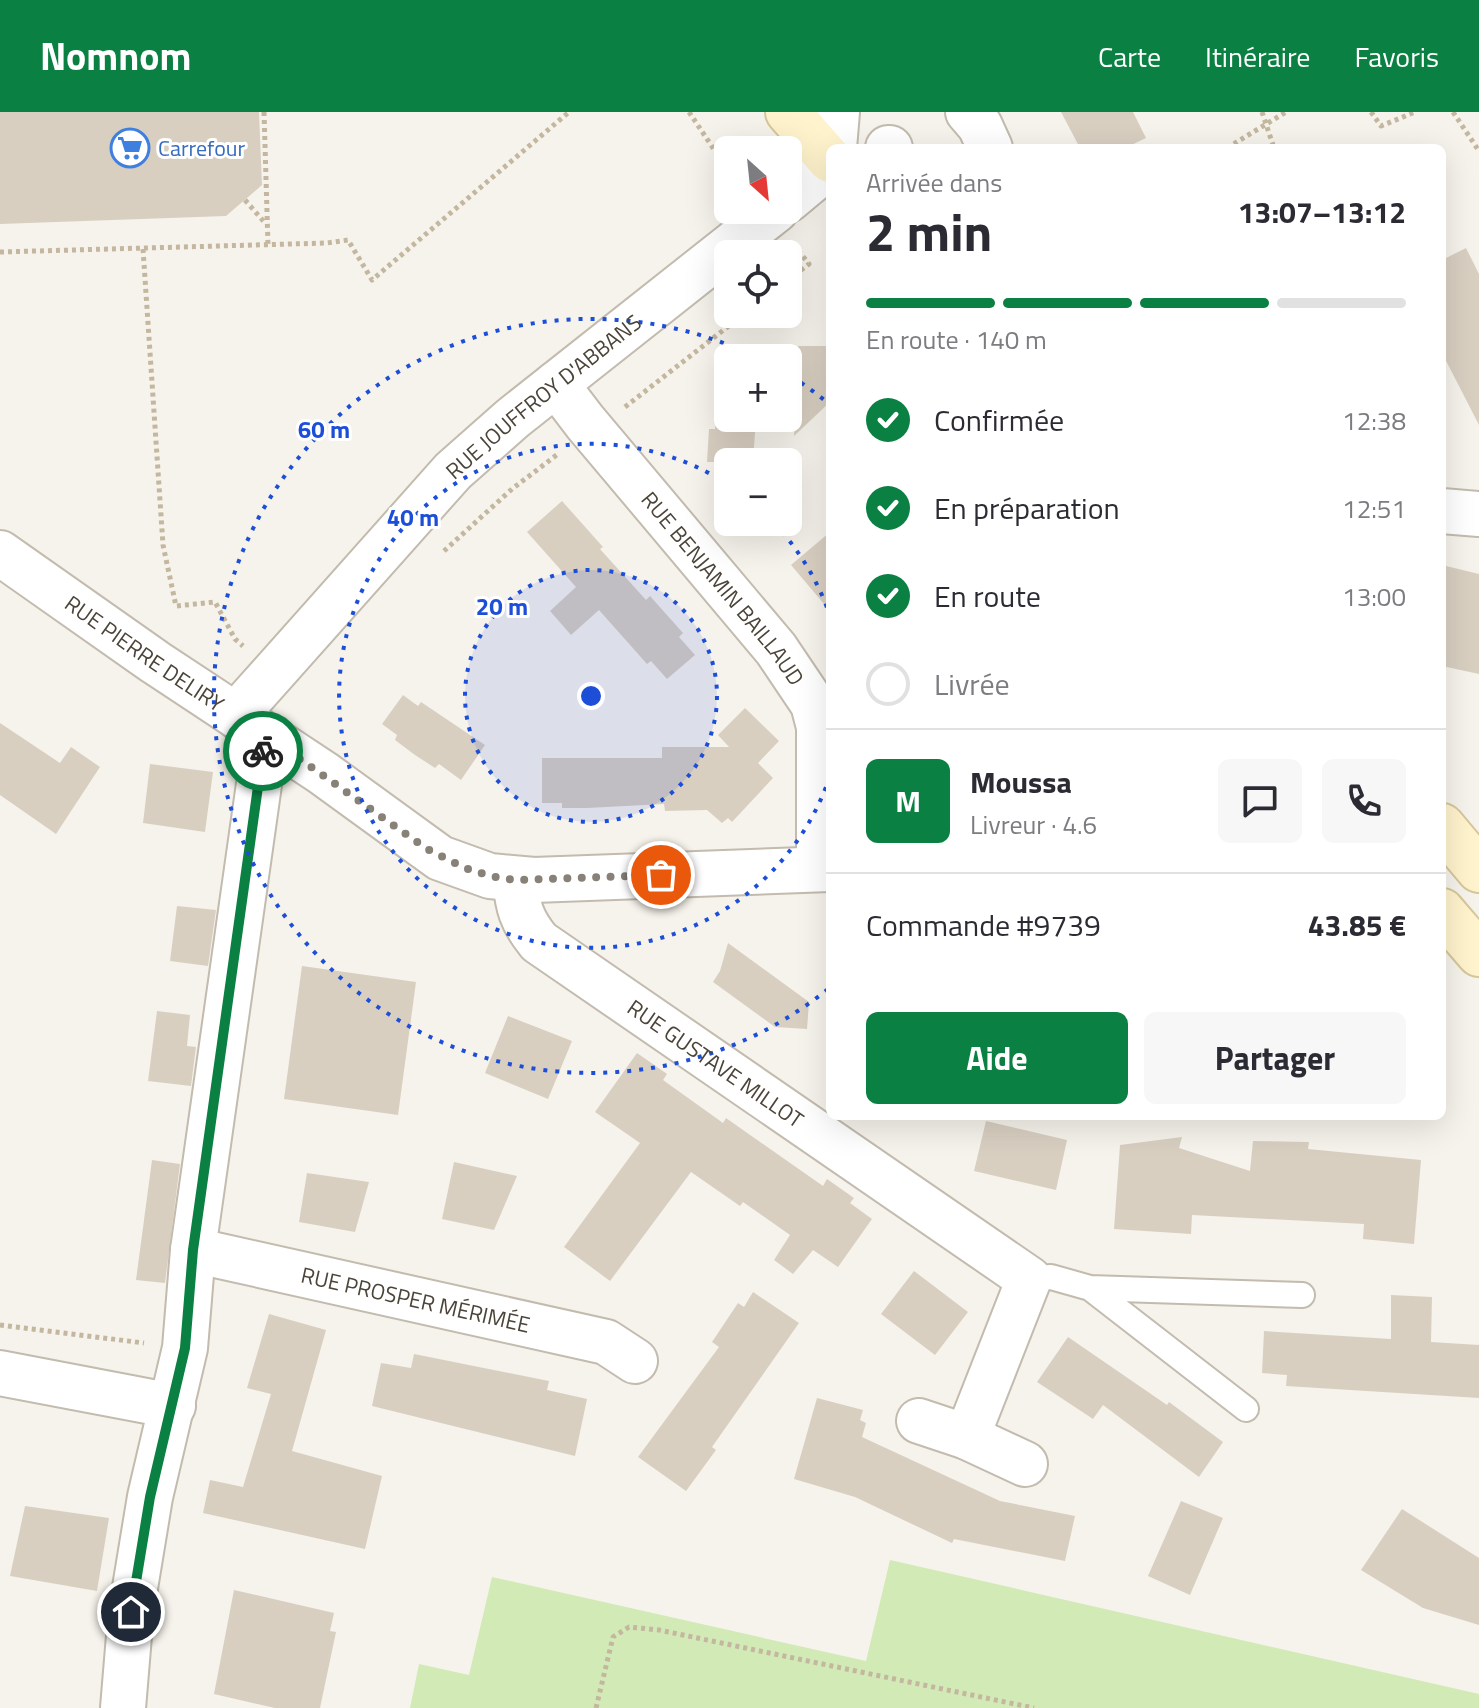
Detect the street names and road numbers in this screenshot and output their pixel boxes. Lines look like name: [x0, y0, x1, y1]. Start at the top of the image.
street label: RUE JOUFFROY D'ABBANS: [438, 306, 649, 487]
street label: RUE BENJAMIN BAILLAUD: [633, 484, 813, 692]
street label: RUE PIERRE DELIRY: [58, 587, 231, 720]
street label: RUE GUSTAVE MILLOT: [620, 991, 811, 1136]
street label: RUE PROSPER MÉRIMÉE: [298, 1258, 533, 1342]

